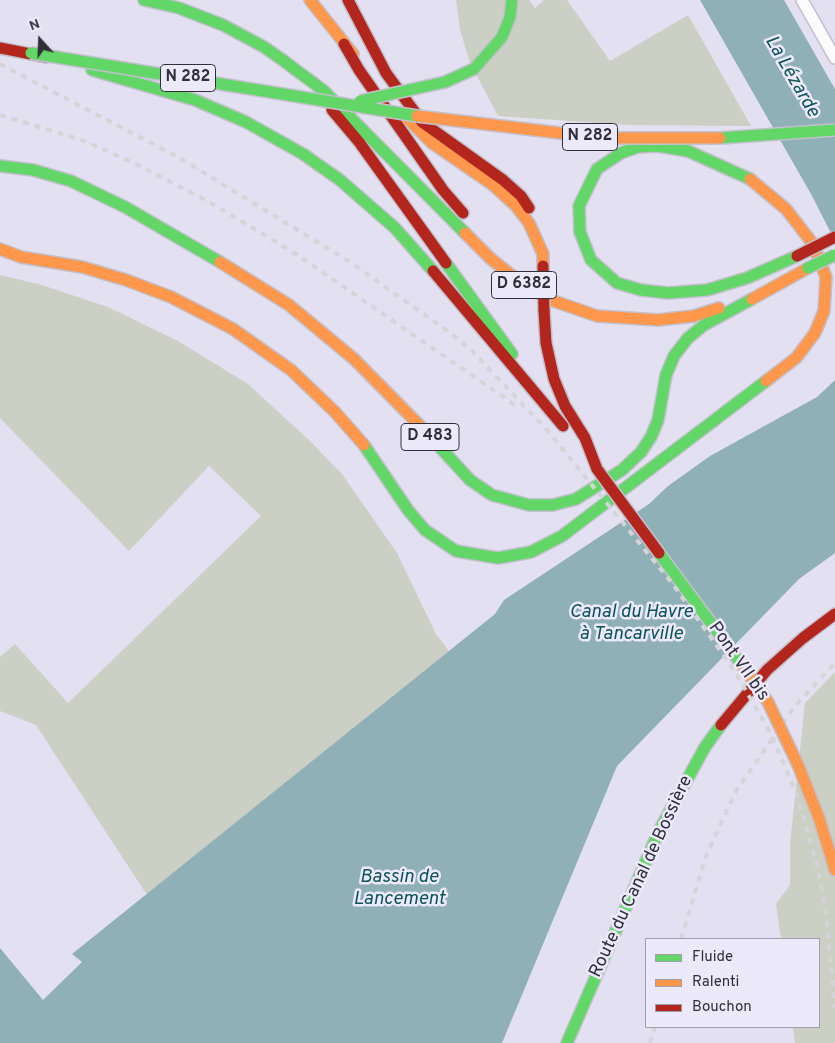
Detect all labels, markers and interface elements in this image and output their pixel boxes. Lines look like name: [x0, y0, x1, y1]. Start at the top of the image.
north arrow: [15, 15, 65, 65]
text: N: [27, 16, 42, 35]
water label: La Lézarde: [759, 32, 823, 122]
road number: N 282: [160, 64, 216, 92]
road number: N 282: [562, 124, 618, 150]
road number: D 6382: [492, 272, 556, 298]
road number: D 483: [401, 424, 459, 451]
water label: Canal du Havre à Tancarville: [569, 602, 693, 646]
street label: Pont VII bis: [703, 618, 773, 706]
street label: Route du Canal de Bossière: [586, 773, 698, 981]
water label: Bassin de Lancement: [353, 867, 445, 911]
legend: [645, 938, 820, 1028]
text: Fluide: [692, 948, 733, 967]
text: Ralenti: [692, 973, 739, 992]
text: Bouchon: [692, 998, 752, 1017]

